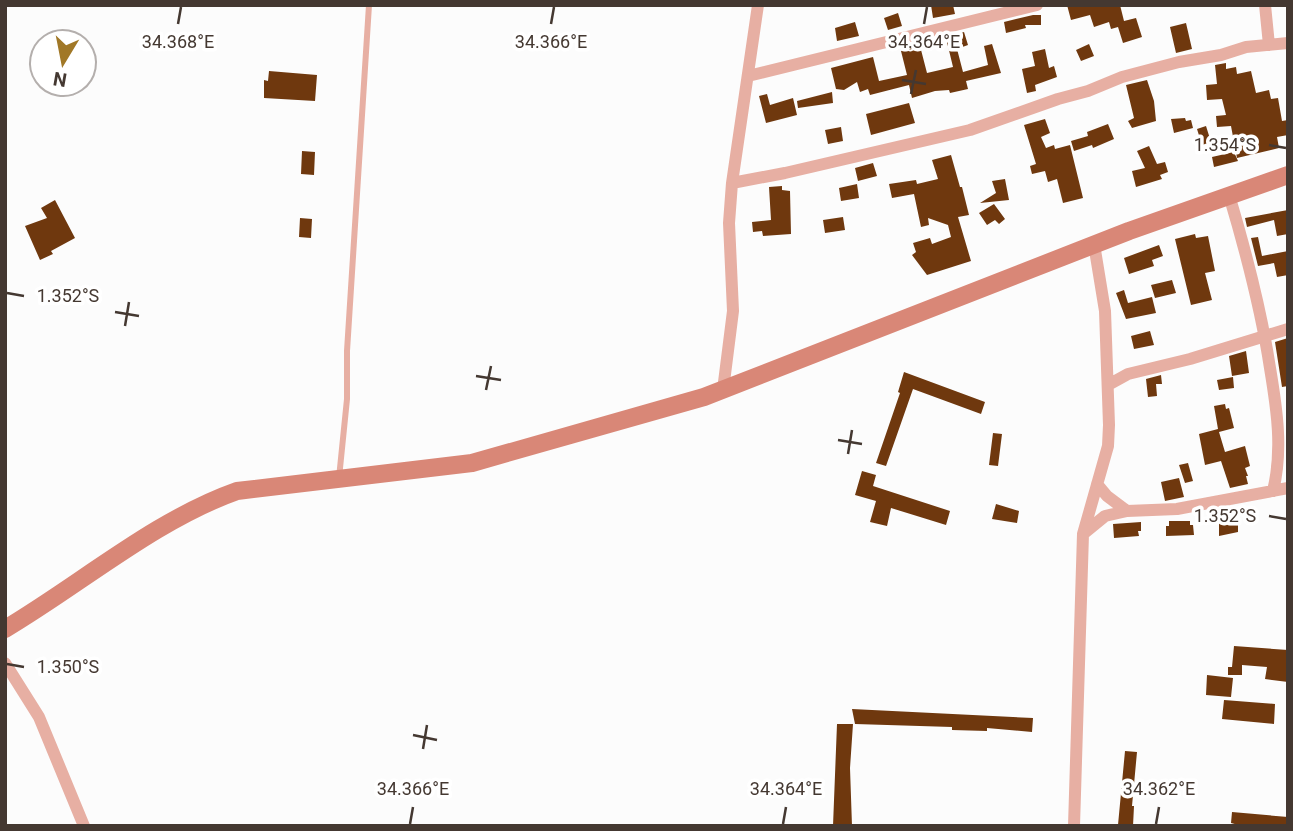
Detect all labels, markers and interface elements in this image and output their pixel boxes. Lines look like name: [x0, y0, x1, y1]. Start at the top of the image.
north arrow: [28, 28, 98, 98]
text: 34.368°E: [142, 31, 214, 52]
text: 34.366°E: [515, 31, 587, 52]
text: 34.364°E: [888, 31, 960, 52]
text: N: [52, 67, 69, 92]
text: 1.354°S: [1194, 134, 1257, 155]
text: 1.352°S: [37, 285, 100, 306]
text: 1.352°S: [1194, 505, 1257, 526]
text: 1.350°S: [37, 656, 100, 677]
text: 34.366°E: [377, 778, 449, 799]
text: 34.364°E: [750, 778, 822, 799]
text: 34.362°E: [1123, 778, 1195, 799]

